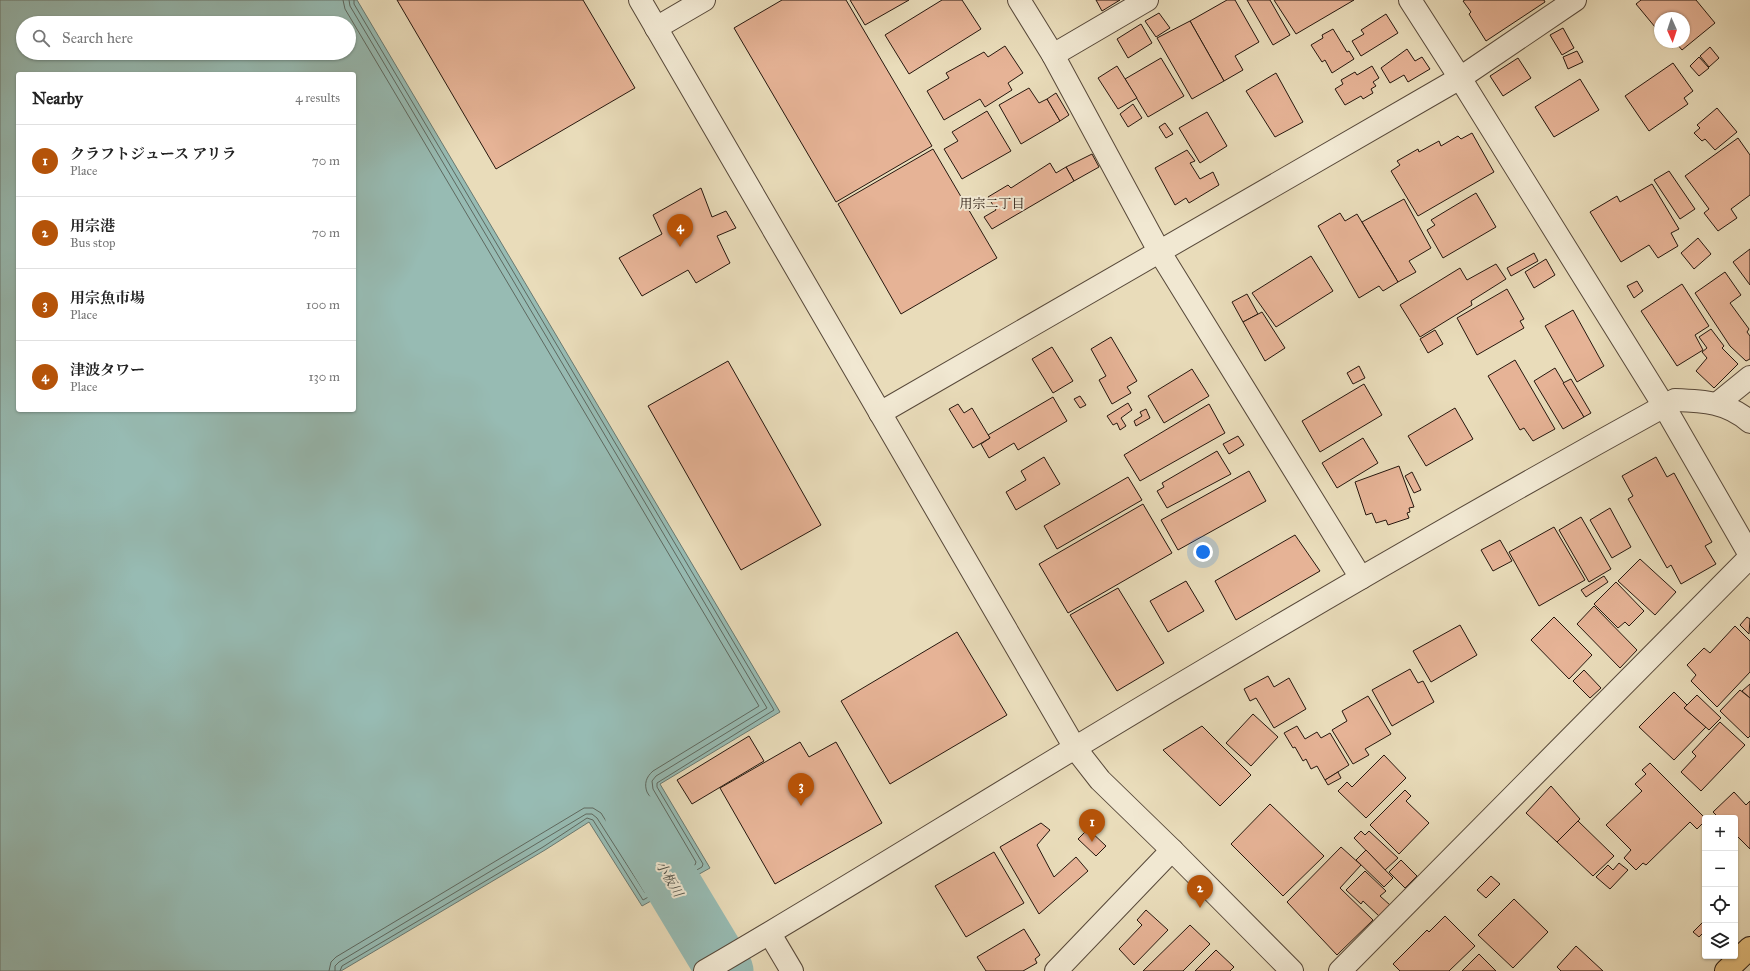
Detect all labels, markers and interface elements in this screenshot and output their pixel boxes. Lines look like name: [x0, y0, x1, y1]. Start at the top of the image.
north arrow: [1654, 12, 1690, 48]
search box: [16, 16, 356, 60]
icon: search: [30, 27, 52, 49]
text: Search here: [62, 29, 133, 47]
text: Nearby: [32, 88, 83, 109]
text: 4 results: [295, 90, 340, 106]
text: クラフトジュース アリラ: [70, 145, 237, 163]
text: 1: [42, 153, 48, 169]
text: 70 m: [312, 153, 340, 169]
text: Place: [70, 163, 97, 179]
district label: 用宗二丁目: [959, 196, 1025, 212]
pin: 4: [667, 214, 693, 247]
text: 用宗港: [70, 217, 115, 235]
text: 2: [42, 225, 48, 241]
text: 70 m: [312, 225, 340, 241]
text: Bus stop: [70, 235, 116, 251]
text: 用宗魚市場: [70, 289, 145, 307]
text: 3: [42, 297, 48, 313]
text: 100 m: [306, 297, 340, 313]
text: Place: [70, 307, 97, 323]
text: 津波タワー: [70, 361, 145, 379]
text: 4: [41, 369, 49, 385]
text: 130 m: [308, 369, 340, 385]
text: Place: [70, 379, 97, 395]
your location: [1193, 542, 1213, 562]
pin: 3: [788, 773, 814, 806]
pin: 1: [1079, 809, 1105, 842]
map controls: [1702, 815, 1738, 959]
button: +: [1702, 815, 1738, 851]
button: −: [1702, 851, 1738, 887]
water label: 小板川: [652, 858, 687, 902]
pin: 2: [1187, 875, 1213, 908]
button: locate: [1702, 887, 1738, 923]
button: layers: [1702, 923, 1738, 959]

